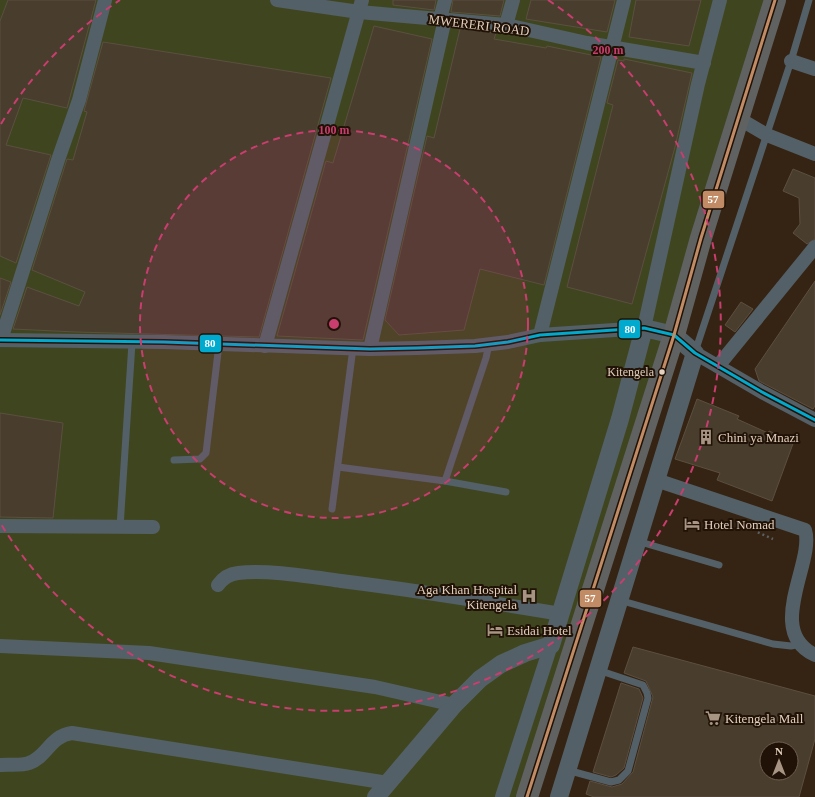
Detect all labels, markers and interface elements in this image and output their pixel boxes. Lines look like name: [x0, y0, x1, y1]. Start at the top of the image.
street label: MWERERI ROAD: [428, 11, 530, 39]
text: 200 m: [593, 43, 624, 57]
text: 100 m: [319, 123, 350, 137]
line badge: 57: [702, 190, 725, 209]
text: 57: [708, 193, 719, 205]
centre of rings: [327, 317, 341, 331]
line badge: 80: [618, 319, 641, 339]
text: 80: [625, 323, 636, 335]
line badge: 80: [199, 334, 222, 353]
text: 80: [205, 337, 216, 349]
place label: Kitengela: [607, 365, 655, 379]
marker: Kitengela: [657, 367, 667, 377]
building icon: Chini ya Mnazi: [697, 428, 715, 446]
place label: Chini ya Mnazi: [718, 430, 799, 445]
hotel icon: Hotel Nomad: [683, 515, 701, 533]
place label: Hotel Nomad: [704, 517, 775, 532]
place label: Aga Khan Hospital Kitengela: [417, 582, 517, 612]
hospital icon: Aga Khan Hospital Kitengela: [520, 587, 538, 605]
line badge: 57: [579, 589, 602, 608]
text: 57: [585, 592, 596, 604]
hotel icon: Esidai Hotel: [486, 621, 504, 639]
place label: Esidai Hotel: [507, 623, 572, 638]
supermarket icon: Kitengela Mall: [704, 709, 722, 727]
place label: Kitengela Mall: [725, 711, 804, 726]
north arrow: [759, 741, 799, 781]
text: N: [775, 745, 783, 757]

